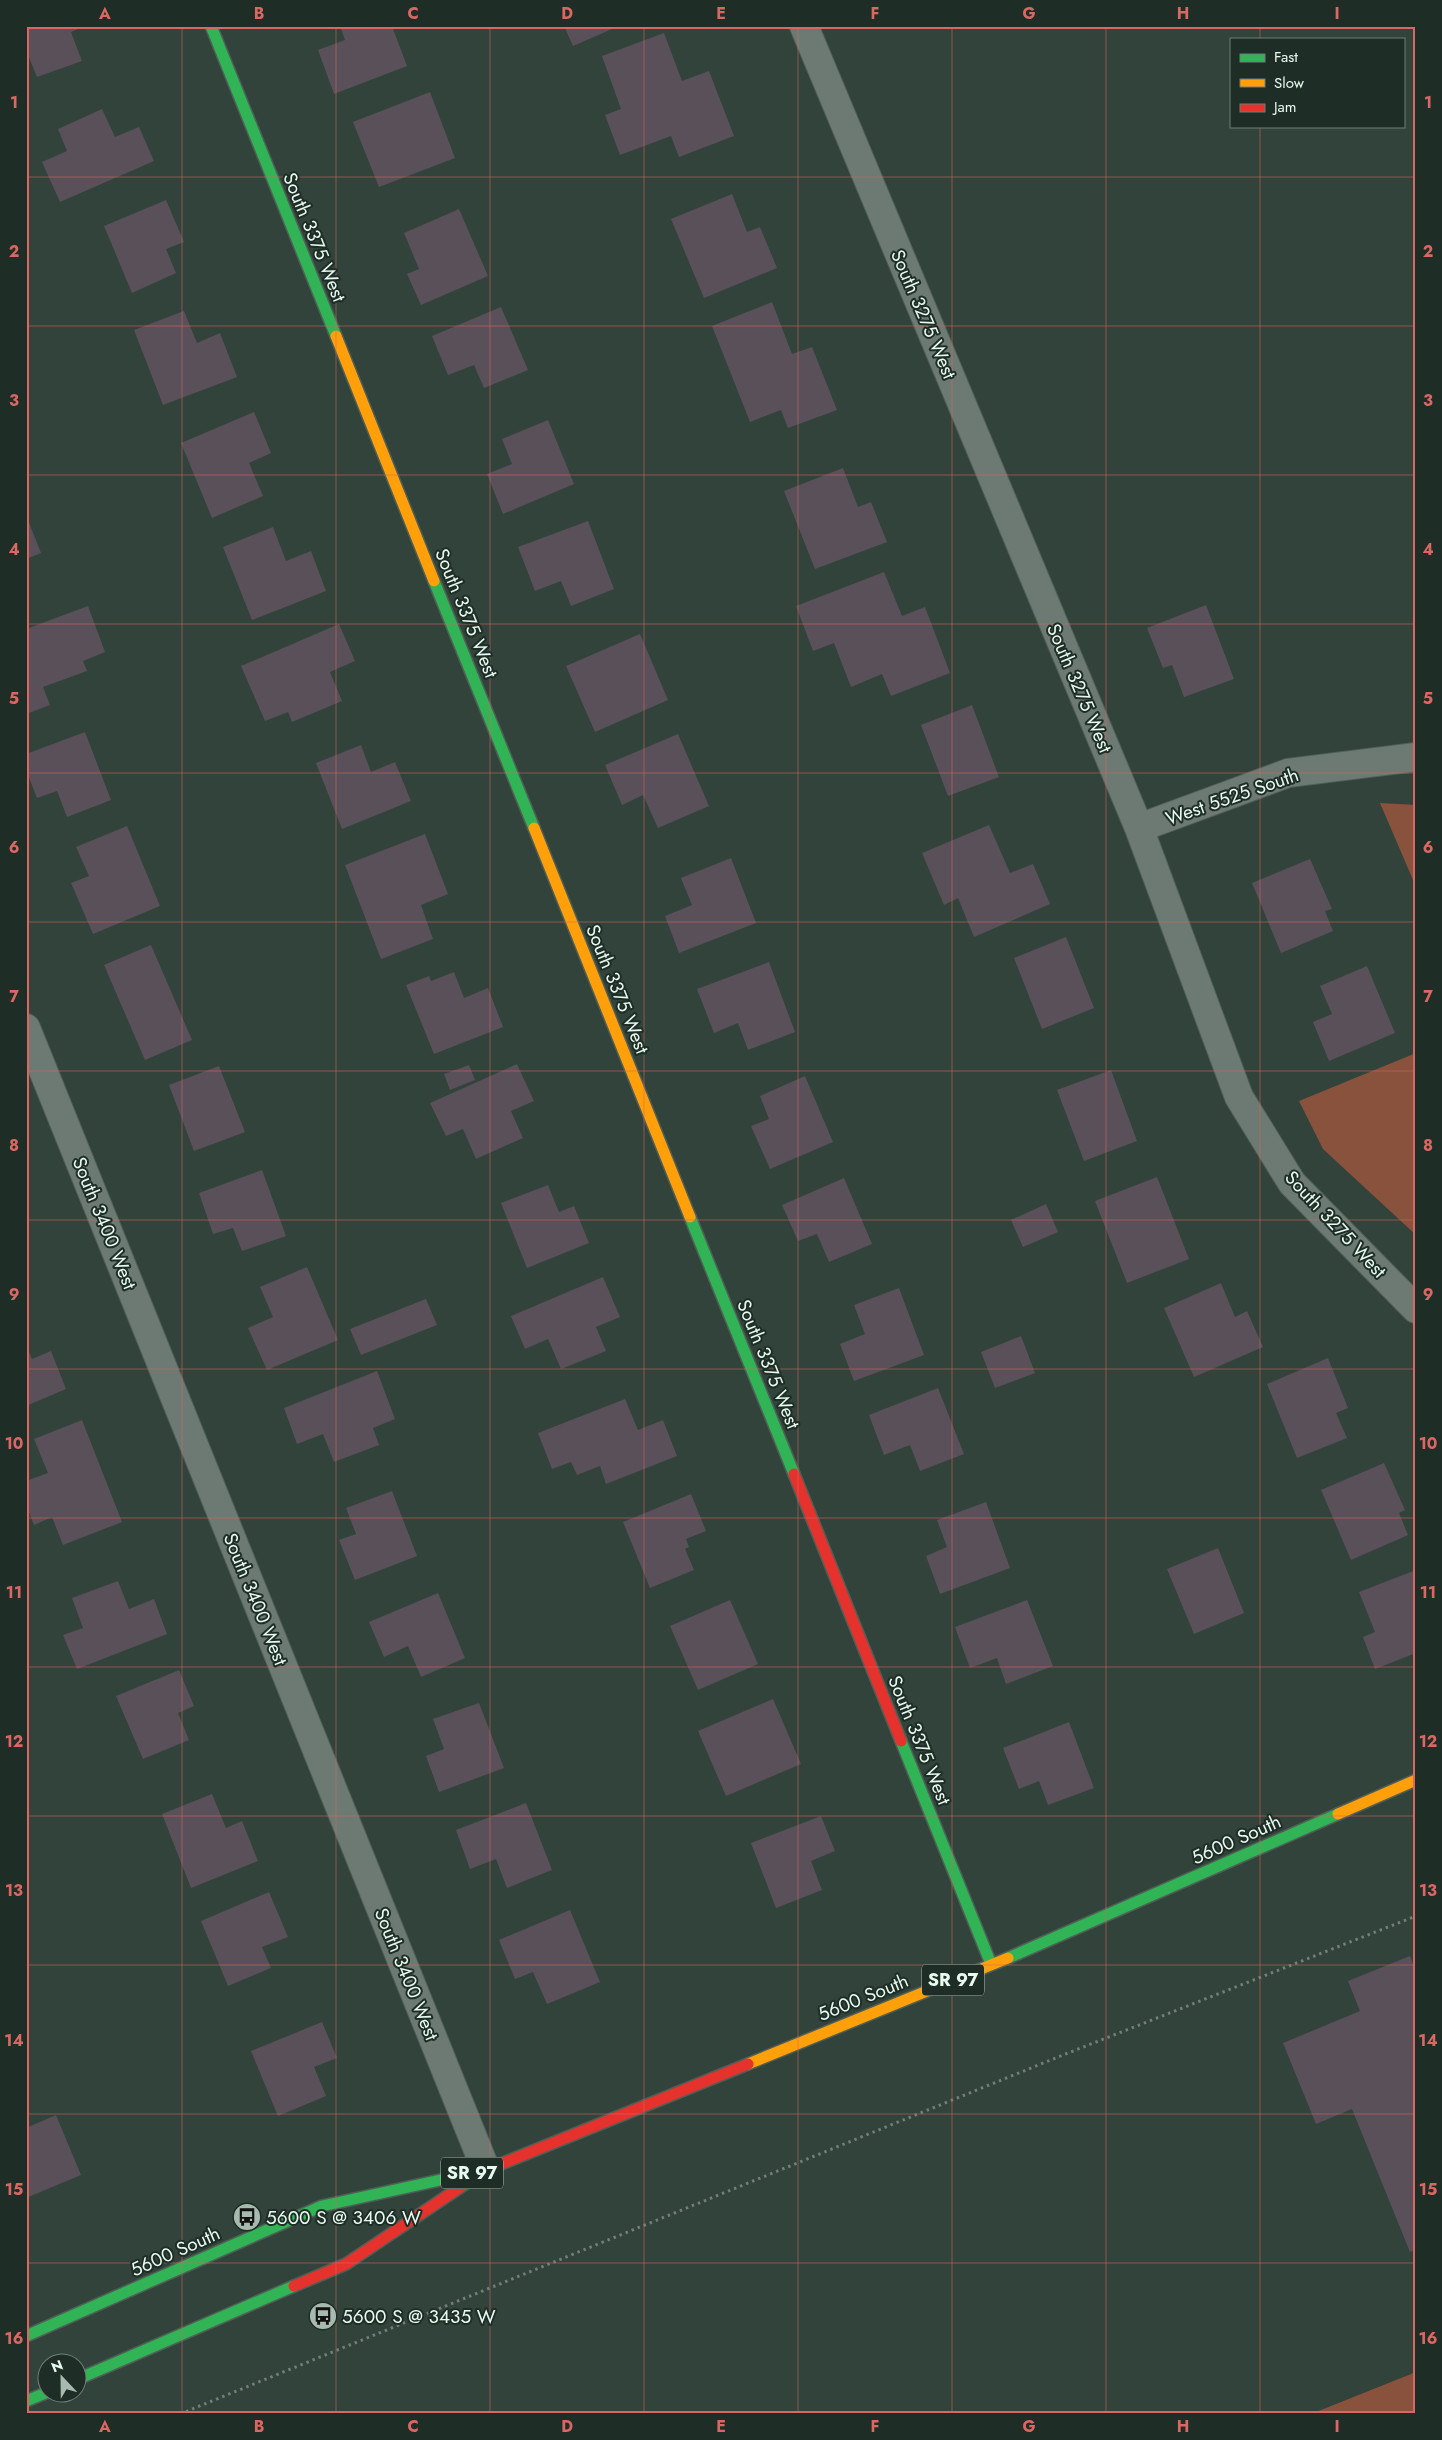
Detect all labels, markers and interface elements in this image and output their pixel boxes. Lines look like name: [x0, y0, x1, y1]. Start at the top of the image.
text: A: [98, 2, 111, 25]
text: B: [254, 2, 264, 25]
text: C: [407, 2, 419, 25]
text: D: [561, 2, 573, 25]
text: E: [716, 2, 726, 25]
text: F: [871, 2, 879, 25]
text: G: [1022, 2, 1036, 25]
text: H: [1177, 2, 1189, 25]
text: I: [1334, 2, 1340, 25]
legend: [1230, 38, 1404, 128]
text: Fast: [1274, 46, 1298, 68]
text: Slow: [1274, 72, 1305, 94]
text: 1: [10, 91, 18, 114]
text: 1: [1424, 91, 1432, 114]
text: Jam: [1272, 96, 1297, 118]
street label: South 3375 West: [276, 169, 353, 306]
text: 2: [9, 240, 19, 263]
text: 2: [1423, 240, 1433, 263]
street label: South 3275 West: [884, 245, 963, 383]
text: 3: [9, 389, 19, 412]
text: 3: [1423, 389, 1433, 412]
text: 4: [8, 538, 20, 561]
text: 4: [1422, 538, 1434, 561]
street label: South 3375 West: [428, 545, 505, 682]
street label: South 3275 West: [1040, 619, 1119, 757]
text: 5: [9, 687, 19, 710]
text: 5: [1423, 687, 1433, 710]
street label: West 5525 South: [1162, 761, 1302, 832]
text: 6: [9, 836, 19, 859]
text: 6: [1423, 836, 1433, 859]
street label: South 3375 West: [579, 921, 656, 1058]
text: 7: [9, 985, 19, 1008]
text: 7: [1423, 985, 1433, 1008]
text: 8: [9, 1134, 19, 1157]
text: 8: [1423, 1134, 1433, 1157]
street label: South 3400 West: [66, 1153, 143, 1294]
street label: South 3275 West: [1279, 1165, 1393, 1284]
text: 9: [9, 1283, 19, 1306]
text: 9: [1423, 1283, 1433, 1306]
street label: South 3375 West: [730, 1296, 807, 1433]
text: 10: [5, 1432, 23, 1455]
text: 10: [1419, 1432, 1437, 1455]
street label: South 3400 West: [217, 1529, 294, 1670]
text: 11: [6, 1581, 22, 1604]
text: 11: [1420, 1581, 1436, 1604]
street label: South 3375 West: [881, 1672, 958, 1809]
text: 12: [5, 1730, 23, 1753]
text: 12: [1419, 1730, 1437, 1753]
street label: 5600 South: [1187, 1808, 1285, 1871]
text: 13: [5, 1879, 23, 1902]
text: 13: [1419, 1879, 1437, 1902]
street label: South 3400 West: [368, 1904, 445, 2045]
road number: SR 97: [922, 1964, 984, 1996]
street label: 5600 South: [814, 1967, 913, 2028]
text: 14: [4, 2029, 24, 2052]
text: 14: [1418, 2029, 1438, 2052]
road number: SR 97: [441, 2158, 503, 2188]
text: 15: [5, 2178, 23, 2201]
text: 15: [1419, 2178, 1437, 2201]
bus stop icon: 5600 S @ 3406 W: [232, 2202, 262, 2232]
place label: 5600 S @ 3406 W: [266, 2204, 421, 2231]
street label: 5600 South: [126, 2220, 224, 2283]
bus stop icon: 5600 S @ 3435 W: [308, 2301, 338, 2331]
place label: 5600 S @ 3435 W: [342, 2303, 496, 2330]
text: 16: [5, 2327, 23, 2350]
text: 16: [1419, 2327, 1437, 2350]
north arrow: [38, 2352, 88, 2402]
text: N: [48, 2355, 66, 2377]
text: A: [98, 2415, 111, 2438]
text: B: [254, 2415, 264, 2438]
text: C: [407, 2415, 419, 2438]
text: D: [561, 2415, 573, 2438]
text: E: [716, 2415, 726, 2438]
text: F: [871, 2415, 879, 2438]
text: G: [1022, 2415, 1036, 2438]
text: H: [1177, 2415, 1189, 2438]
text: I: [1334, 2415, 1340, 2438]

